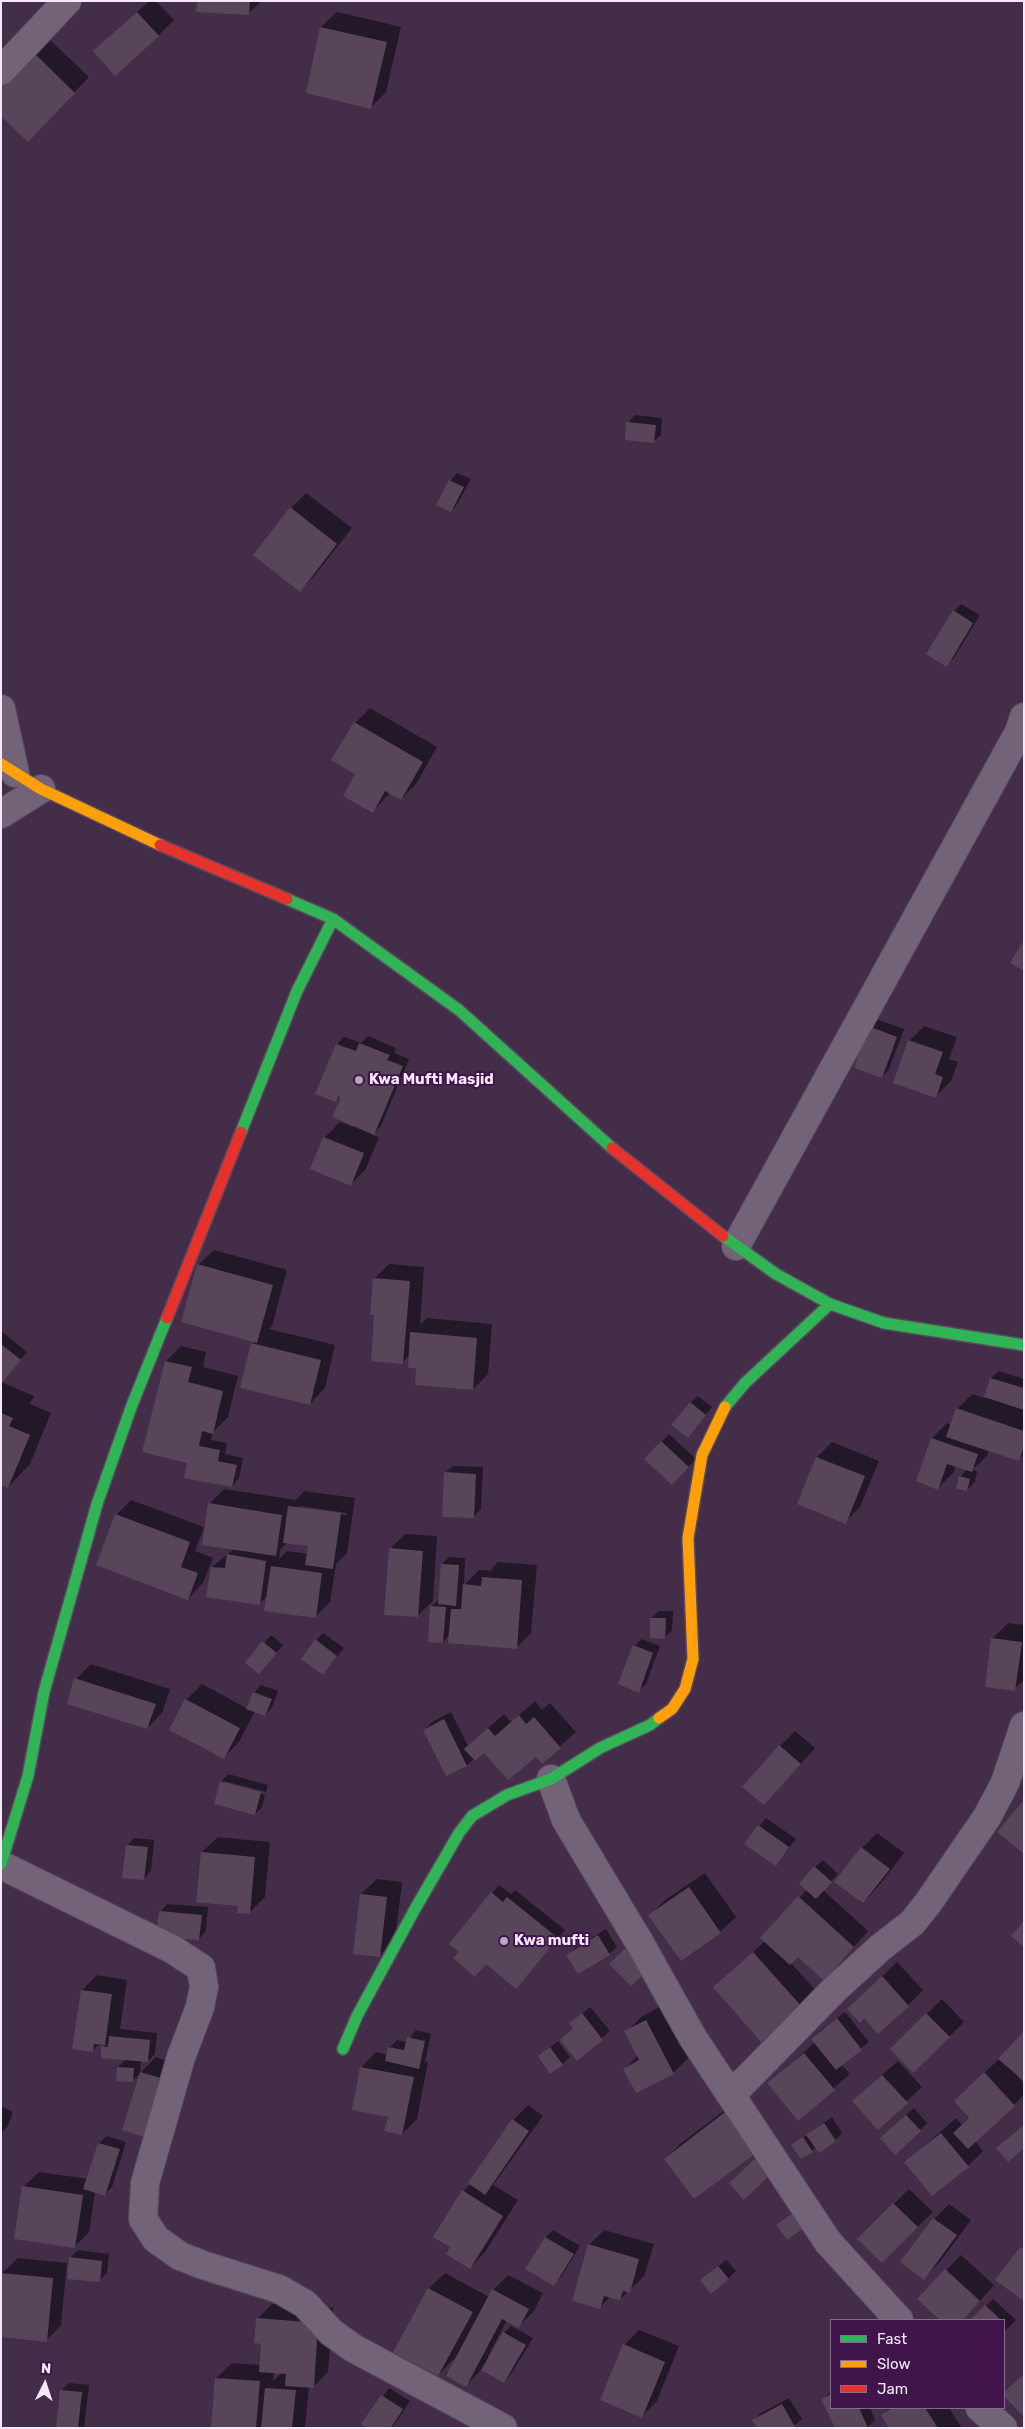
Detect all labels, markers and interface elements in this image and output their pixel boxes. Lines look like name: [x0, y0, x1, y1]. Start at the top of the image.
place label: Kwa Mufti Masjid: [369, 1071, 494, 1089]
marker: Kwa Mufti Masjid: [353, 1074, 365, 1086]
place label: Kwa mufti: [514, 1932, 589, 1950]
marker: Kwa mufti: [498, 1935, 510, 1947]
legend: [830, 2319, 1005, 2409]
text: Fast: [877, 2330, 907, 2348]
text: Slow: [877, 2355, 910, 2373]
north arrow: [20, 2359, 70, 2409]
text: N: [40, 2360, 52, 2377]
text: Jam: [877, 2380, 908, 2398]

